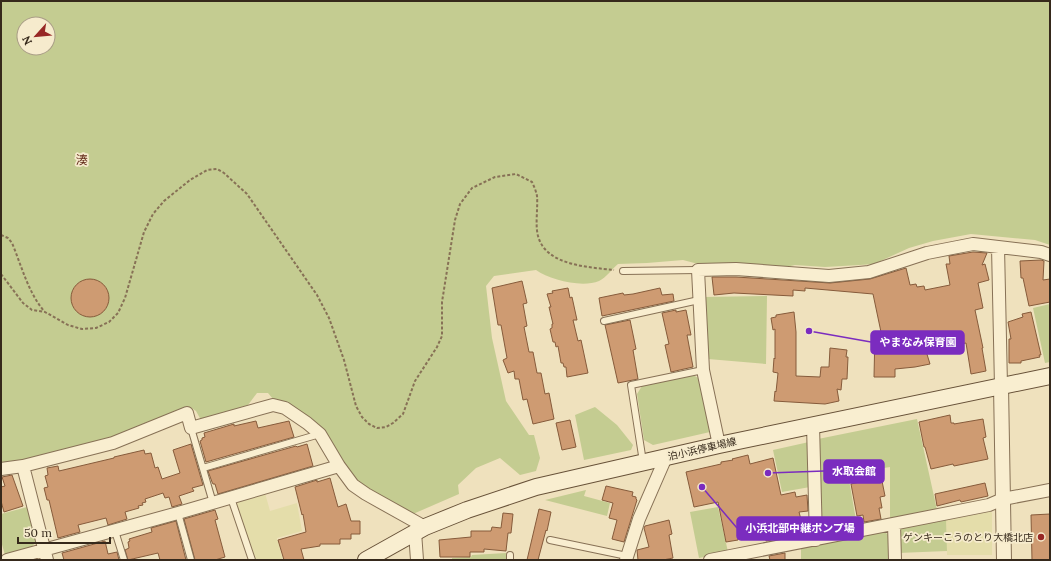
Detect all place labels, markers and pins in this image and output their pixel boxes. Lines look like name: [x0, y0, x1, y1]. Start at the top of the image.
callout: やまなみ保育園: [871, 331, 964, 354]
callout: 水取会館: [824, 460, 884, 483]
callout: 小浜北部中継ポンプ場: [737, 517, 863, 540]
place label: ゲンキーこうのとり大橋北店: [903, 531, 1033, 544]
marker: ゲンキーこうのとり大橋北店: [1036, 532, 1046, 542]

